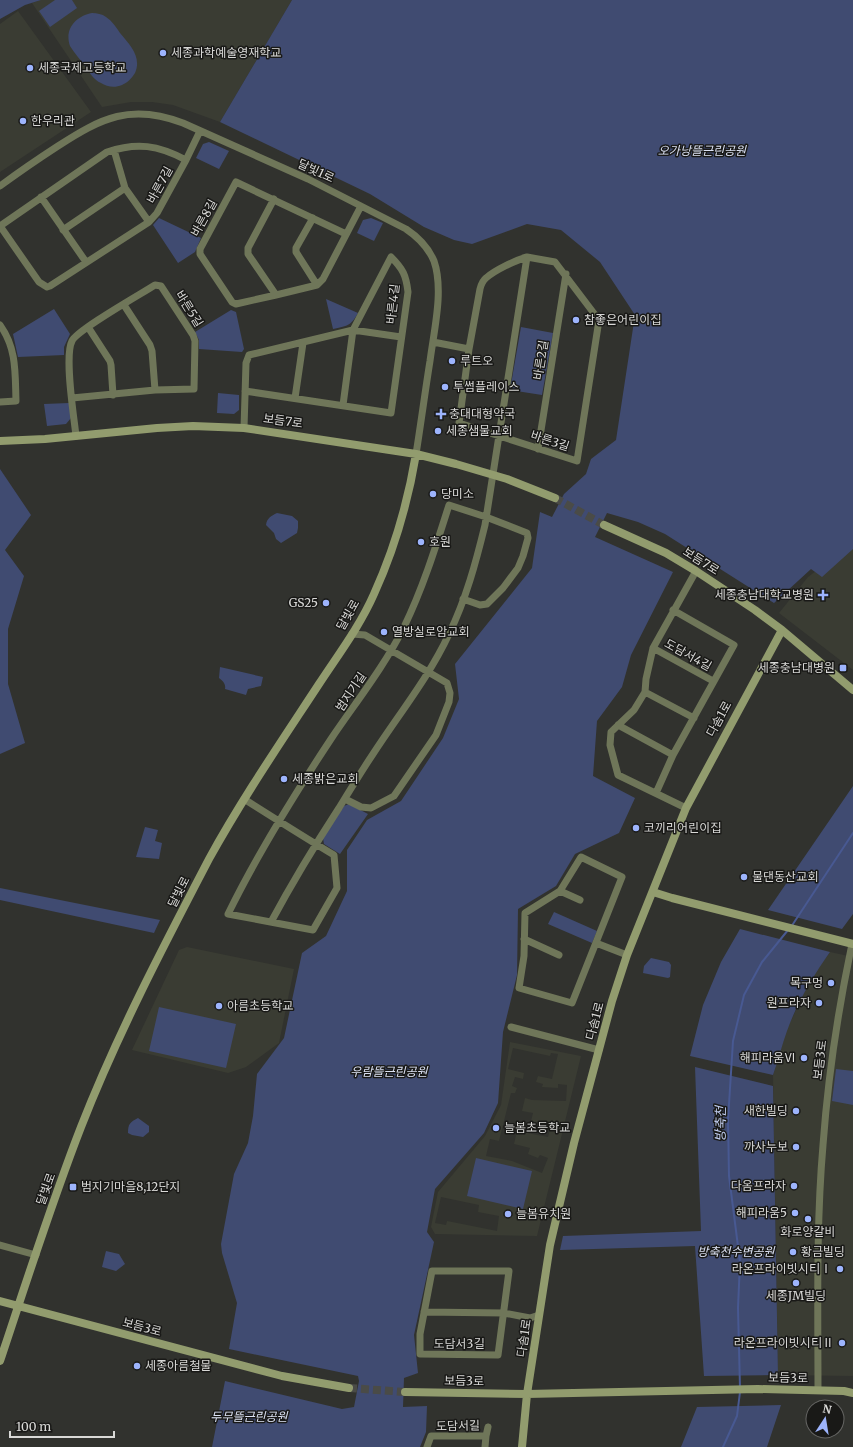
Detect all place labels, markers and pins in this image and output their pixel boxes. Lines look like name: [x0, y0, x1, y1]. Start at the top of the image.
place label: 세종과학예술영재학교: [171, 45, 281, 60]
marker: 세종과학예술영재학교: [158, 48, 168, 58]
place label: 세종국제고등학교: [38, 60, 126, 75]
marker: 세종국제고등학교: [25, 63, 35, 73]
place label: 한우리관: [31, 113, 75, 128]
marker: 한우리관: [18, 116, 28, 126]
place label: 참좋은어린이집: [584, 312, 661, 327]
marker: 참좋은어린이집: [571, 315, 581, 325]
place label: 루트오: [460, 353, 493, 368]
marker: 루트오: [447, 356, 457, 366]
place label: 투썸플레이스: [453, 379, 519, 394]
marker: 투썸플레이스: [440, 382, 450, 392]
place label: 충대대형약국: [449, 406, 515, 421]
marker: 충대대형약국: [436, 409, 446, 419]
place label: 세종샘물교회: [446, 423, 512, 438]
marker: 세종샘물교회: [433, 426, 443, 436]
place label: 당미소: [441, 486, 474, 501]
marker: 당미소: [428, 489, 438, 499]
place label: 호원: [429, 534, 451, 549]
marker: 호원: [416, 537, 426, 547]
place label: 세종충남대학교병원: [715, 587, 814, 602]
marker: 세종충남대학교병원: [817, 589, 829, 601]
place label: GS25: [289, 595, 318, 610]
marker: GS25: [321, 598, 331, 608]
place label: 열방실로암교회: [392, 624, 469, 639]
marker: 열방실로암교회: [379, 627, 389, 637]
place label: 세종충남대병원: [758, 660, 835, 675]
marker: 세종충남대병원: [838, 663, 848, 673]
place label: 세종밝은교회: [292, 771, 358, 786]
marker: 세종밝은교회: [279, 774, 289, 784]
place label: 코끼리어린이집: [644, 820, 721, 835]
marker: 코끼리어린이집: [631, 823, 641, 833]
place label: 물댄동산교회: [752, 869, 818, 884]
marker: 물댄동산교회: [739, 872, 749, 882]
place label: 목구멍: [790, 975, 823, 990]
marker: 목구멍: [826, 978, 836, 988]
place label: 원프라자: [767, 995, 811, 1010]
place label: 아름초등학교: [227, 998, 293, 1013]
marker: 원프라자: [814, 998, 824, 1008]
marker: 아름초등학교: [214, 1001, 224, 1011]
place label: 해피라움Ⅵ: [740, 1050, 796, 1065]
marker: 해피라움Ⅵ: [799, 1053, 809, 1063]
place label: 새한빌딩: [744, 1103, 788, 1118]
marker: 새한빌딩: [791, 1106, 801, 1116]
place label: 늘봄초등학교: [504, 1120, 570, 1135]
marker: 늘봄초등학교: [491, 1123, 501, 1133]
place label: 까사누보: [744, 1139, 788, 1154]
marker: 까사누보: [791, 1142, 801, 1152]
place label: 다옴프라자: [731, 1178, 786, 1193]
place label: 범지기마을8,12단지: [81, 1179, 181, 1194]
marker: 다옴프라자: [789, 1181, 799, 1191]
marker: 범지기마을8,12단지: [68, 1182, 78, 1192]
place label: 해피라움5: [736, 1205, 787, 1220]
place label: 늘봄유치원: [516, 1206, 571, 1221]
marker: 해피라움5: [790, 1208, 800, 1218]
marker: 늘봄유치원: [503, 1209, 513, 1219]
marker: 화로양갈비: [803, 1214, 813, 1224]
place label: 화로양갈비: [780, 1224, 836, 1239]
place label: 황금빌딩: [801, 1244, 845, 1259]
marker: 황금빌딩: [788, 1247, 798, 1257]
place label: 라온프라이빗시티Ⅰ: [732, 1261, 832, 1276]
marker: 라온프라이빗시티Ⅰ: [835, 1264, 845, 1274]
marker: 세종JM빌딩: [791, 1278, 801, 1288]
place label: 세종JM빌딩: [766, 1288, 826, 1303]
place label: 라온프라이빗시티Ⅱ: [734, 1335, 834, 1350]
marker: 라온프라이빗시티Ⅱ: [837, 1338, 847, 1348]
place label: 세종아름철물: [145, 1358, 211, 1373]
marker: 세종아름철물: [132, 1361, 142, 1371]

